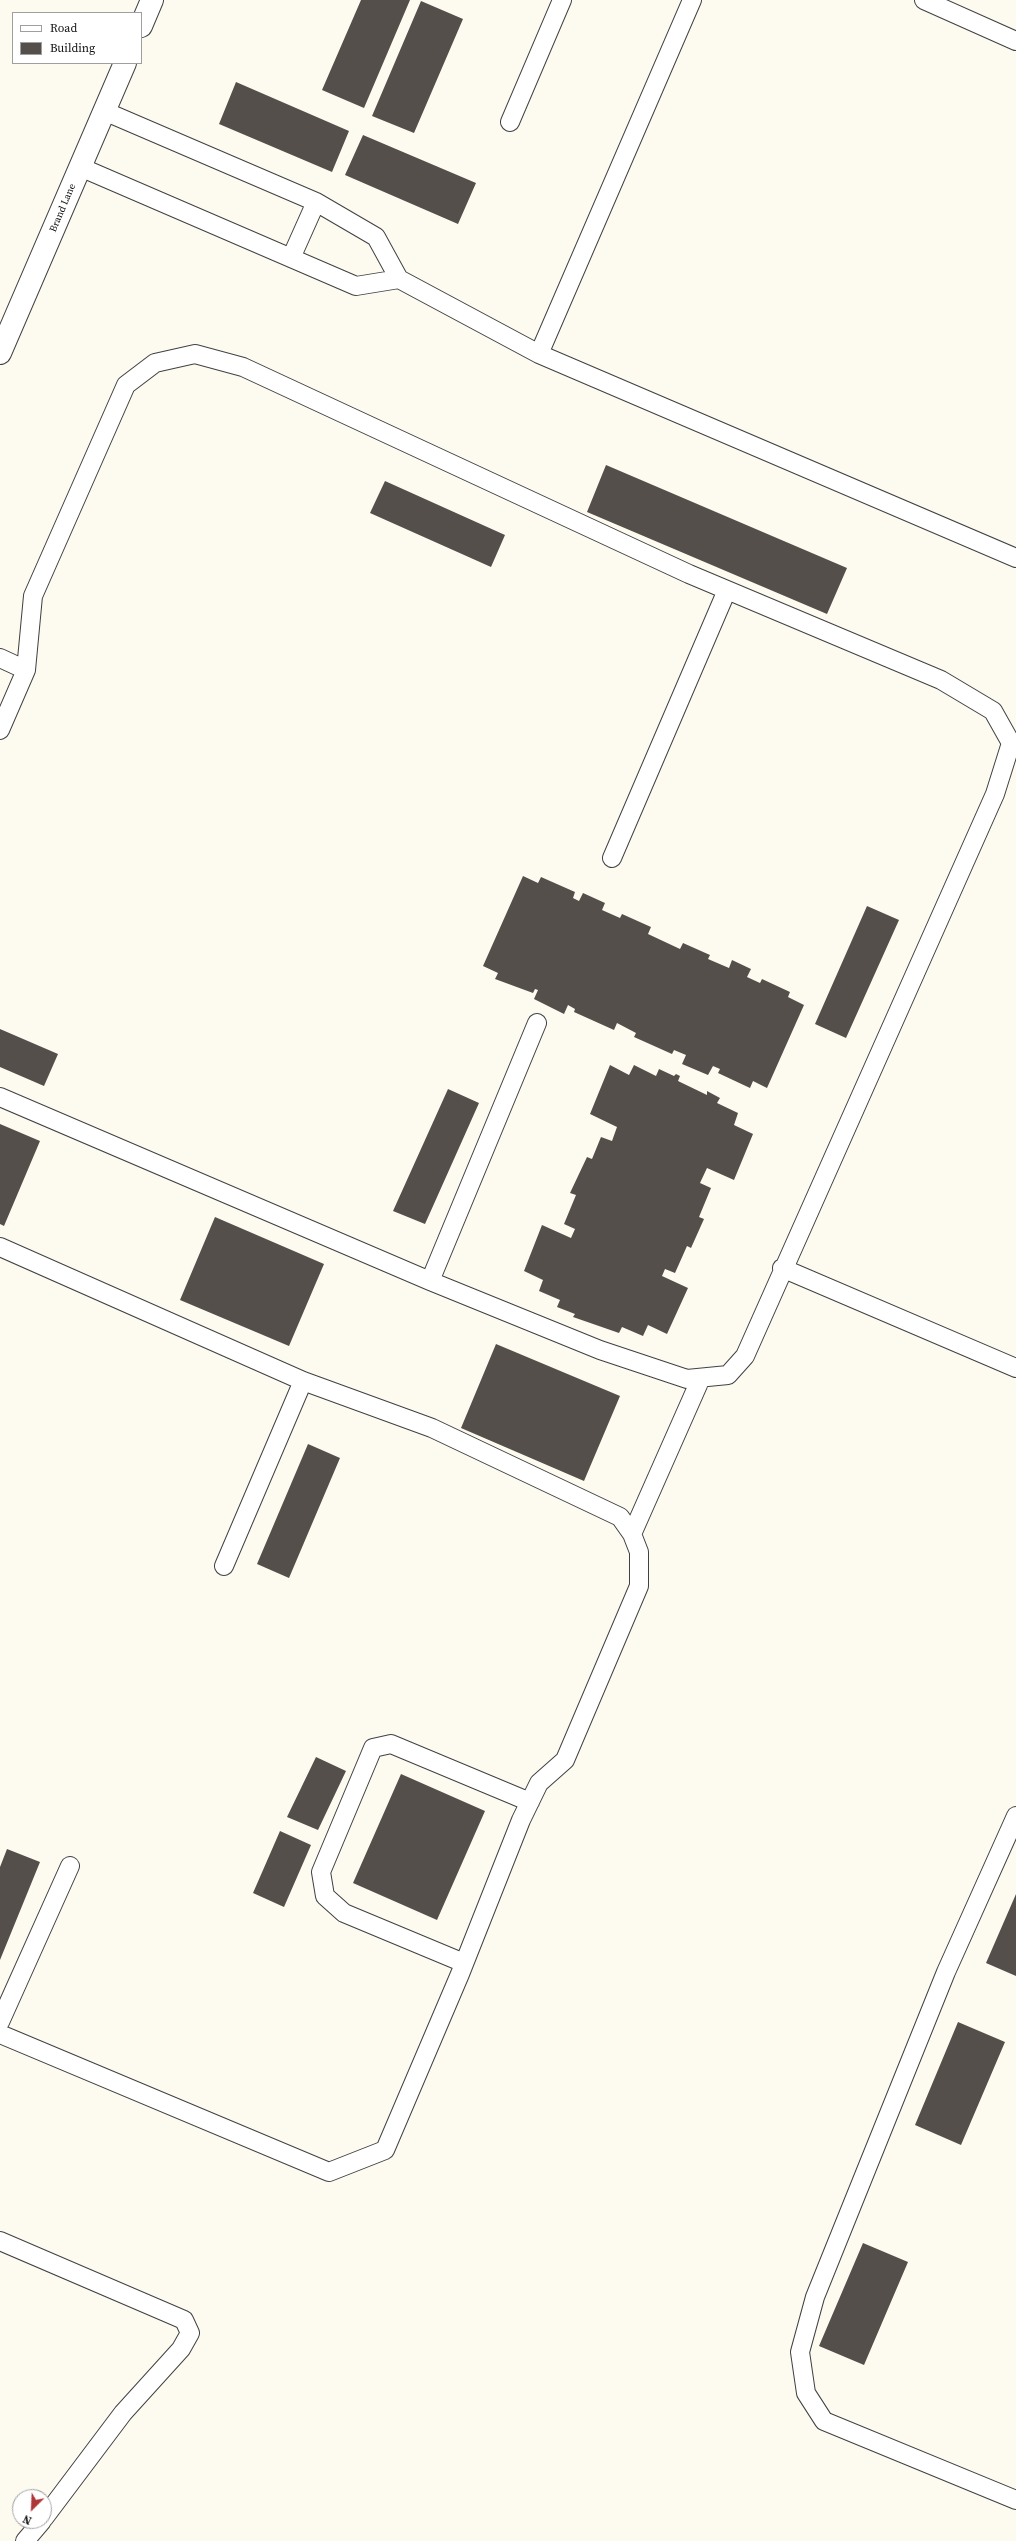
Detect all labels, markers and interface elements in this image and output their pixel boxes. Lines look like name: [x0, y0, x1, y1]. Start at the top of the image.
legend: [12, 12, 142, 64]
text: Road: [50, 20, 77, 36]
text: Building: [50, 40, 95, 56]
street label: Brand Lane: [47, 182, 79, 234]
north arrow: [12, 2489, 52, 2529]
text: N: [21, 2511, 34, 2528]

